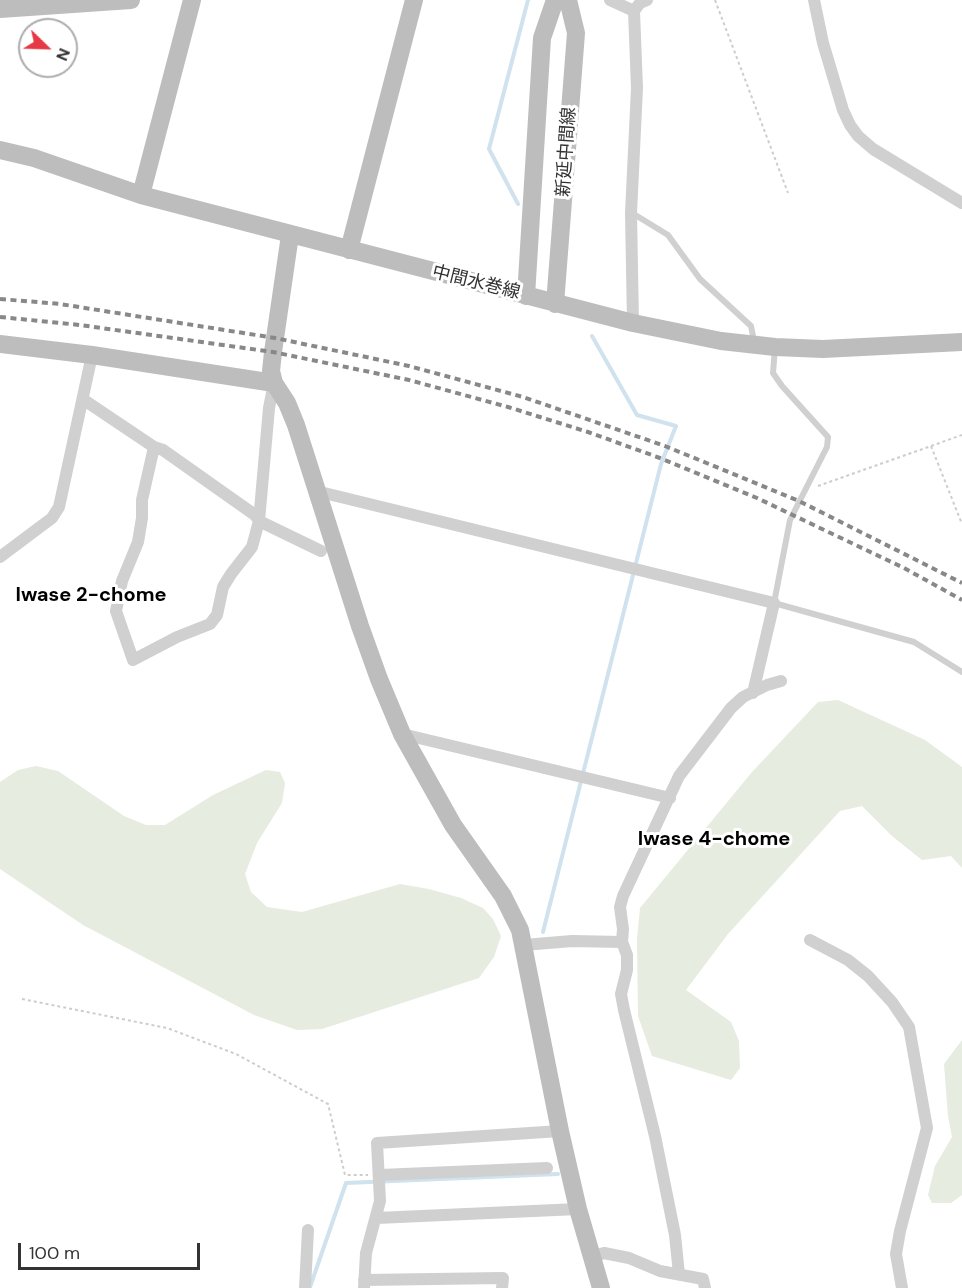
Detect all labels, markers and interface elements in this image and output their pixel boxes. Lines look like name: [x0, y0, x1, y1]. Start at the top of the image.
north arrow: [18, 18, 78, 78]
text: N: [51, 45, 75, 64]
street label: 新延中間線: [553, 106, 581, 198]
street label: 中間水巻線: [430, 262, 522, 304]
district label: Iwase 2-chome: [15, 584, 167, 608]
district label: Iwase 4-chome: [638, 828, 790, 852]
scale bar: [21, 1231, 202, 1269]
text: 100 m: [29, 1241, 80, 1265]

